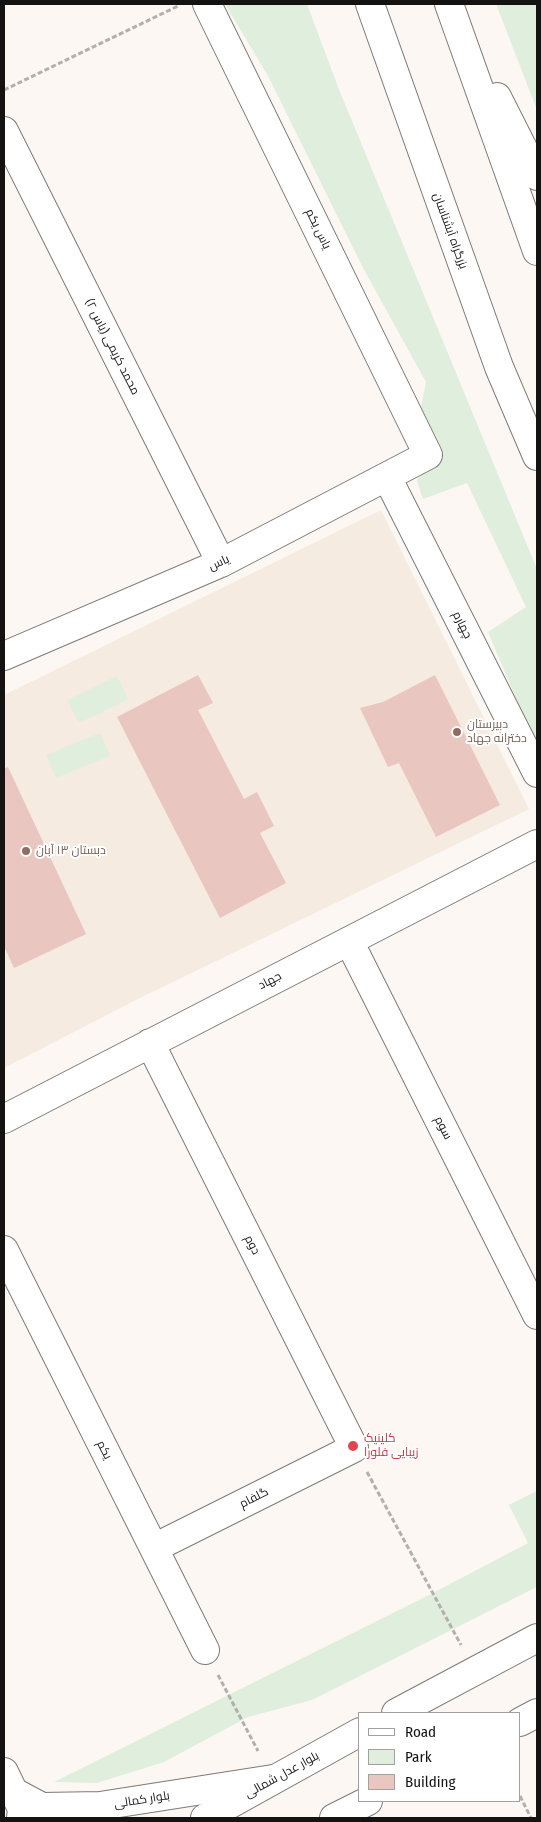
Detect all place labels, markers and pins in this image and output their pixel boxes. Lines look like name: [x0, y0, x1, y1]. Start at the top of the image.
place label: دبیرستان دخترانه جهاد: [467, 718, 527, 746]
marker: دبیرستان دخترانه جهاد: [451, 726, 463, 738]
place label: دبستان ۱۳ آبان: [36, 844, 106, 858]
marker: دبستان ۱۳ آبان: [20, 845, 32, 857]
place label: کلینیک زیبایی فلورا: [364, 1432, 418, 1460]
marker: کلینیک زیبایی فلورا: [346, 1439, 360, 1453]

